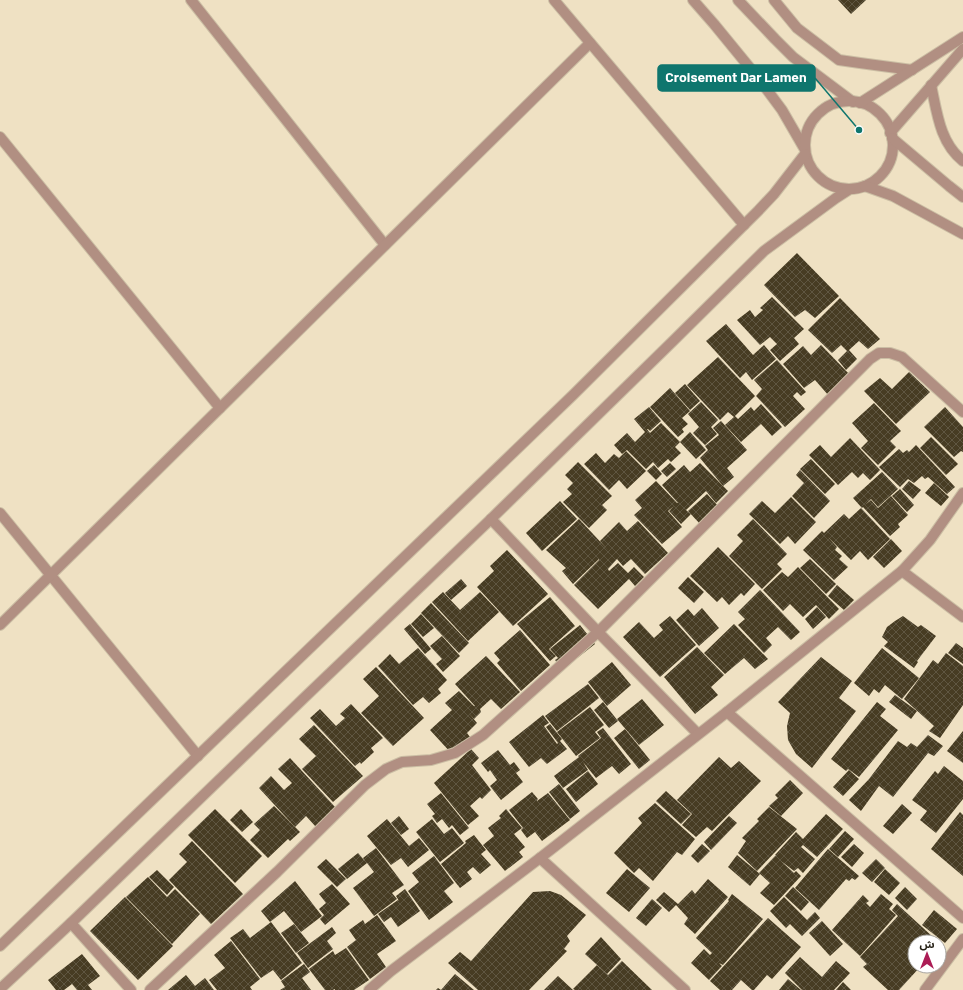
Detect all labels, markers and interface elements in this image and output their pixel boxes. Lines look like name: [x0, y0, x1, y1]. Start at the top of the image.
callout: Croisement Dar Lamen: [658, 65, 815, 91]
text: Croisement Dar Lamen: [665, 68, 807, 85]
north arrow: [907, 934, 947, 974]
text: ش: [919, 937, 935, 951]

